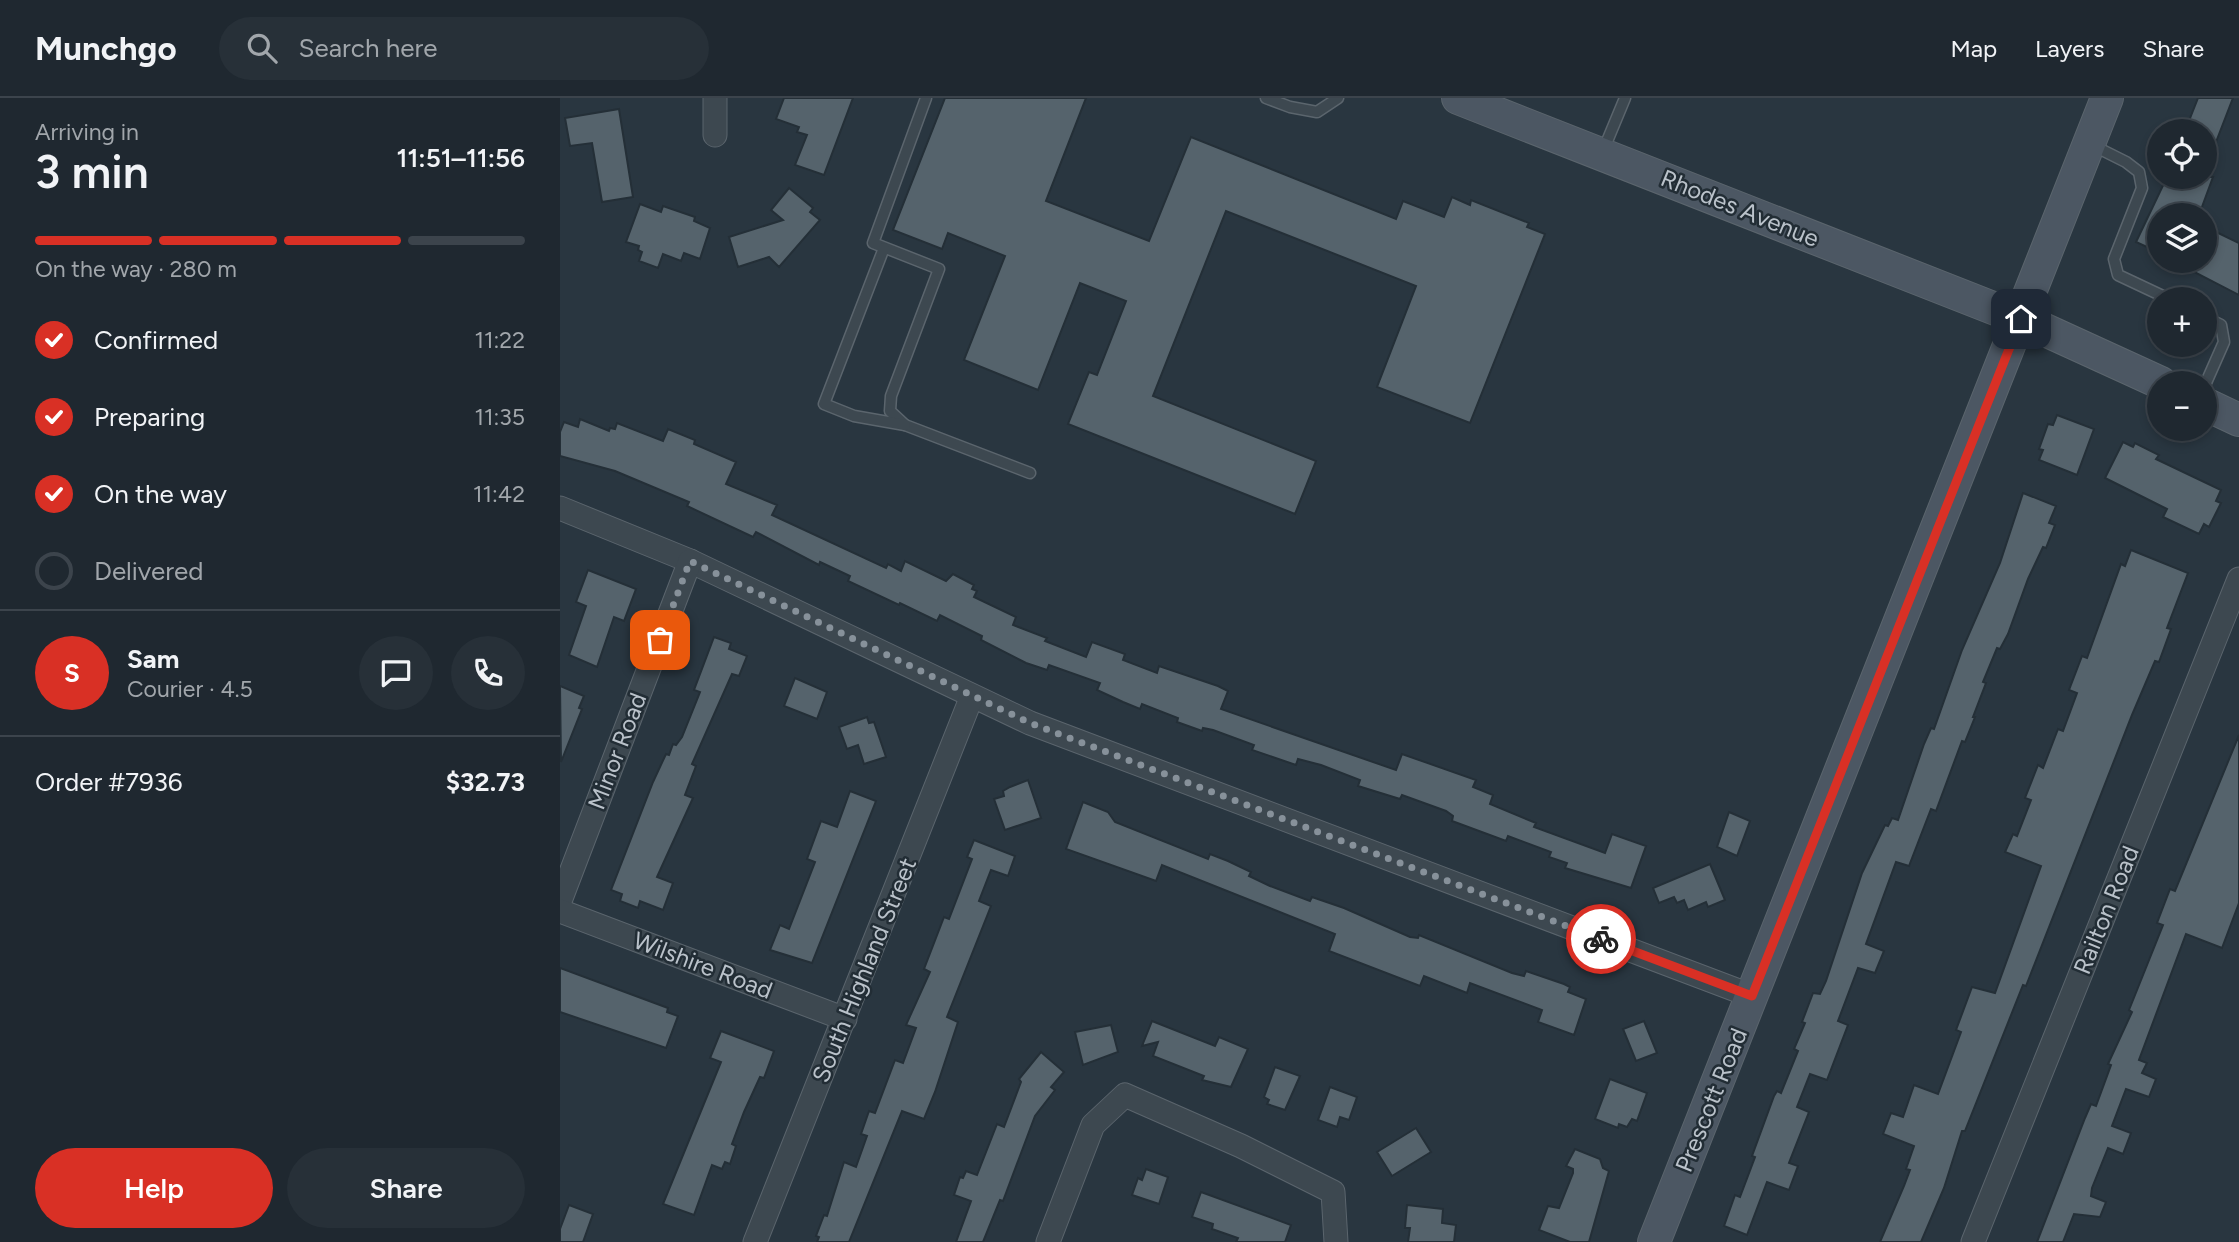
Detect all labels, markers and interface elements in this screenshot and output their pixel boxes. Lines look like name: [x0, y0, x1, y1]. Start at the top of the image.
search box: [219, 17, 709, 80]
text: Munchgo: [35, 29, 177, 68]
icon: search: [243, 29, 281, 67]
text: Search here: [299, 32, 438, 64]
text: Map: [1950, 34, 1997, 63]
text: Layers: [2035, 34, 2104, 63]
text: Share: [2142, 34, 2204, 63]
text: Arriving in: [35, 118, 139, 146]
map controls: [2147, 119, 2217, 441]
button: locate: [2147, 119, 2217, 189]
text: 11:51–11:56: [397, 142, 525, 174]
text: 3 min: [35, 144, 149, 200]
street label: Rhodes Avenue: [1657, 163, 1823, 253]
button: layers: [2147, 203, 2217, 273]
text: On the way · 280 m: [35, 255, 237, 283]
button: +: [2147, 287, 2217, 357]
pin: [1991, 289, 2051, 349]
icon: home: [2002, 300, 2040, 338]
icon: check: [35, 321, 73, 359]
text: Confirmed: [94, 324, 218, 356]
text: 11:22: [474, 326, 525, 354]
button: −: [2147, 371, 2217, 441]
icon: check: [35, 398, 73, 436]
text: Preparing: [94, 401, 205, 433]
text: 11:35: [474, 403, 525, 431]
icon: check: [35, 475, 73, 513]
text: On the way: [94, 478, 227, 510]
text: 11:42: [473, 480, 525, 508]
text: Delivered: [94, 555, 203, 587]
pin: [630, 610, 690, 670]
icon: bag: [641, 621, 679, 659]
button: chat: [359, 636, 433, 710]
button: phone: [451, 636, 525, 710]
text: Sam: [127, 643, 179, 675]
text: S: [64, 657, 80, 689]
text: Courier · 4.5: [127, 675, 253, 703]
street label: Minor Road: [582, 689, 652, 813]
text: Order #7936: [35, 766, 183, 798]
text: $32.73: [446, 766, 525, 798]
street label: Railton Road: [2067, 842, 2145, 978]
street label: South Highland Street: [806, 853, 922, 1087]
courier: [1566, 904, 1636, 974]
icon: bike: [1582, 920, 1620, 958]
street label: Wilshire Road: [629, 925, 777, 1005]
street label: Prescott Road: [1669, 1024, 1753, 1176]
button: Help: [35, 1148, 273, 1228]
button: Share: [287, 1148, 525, 1228]

